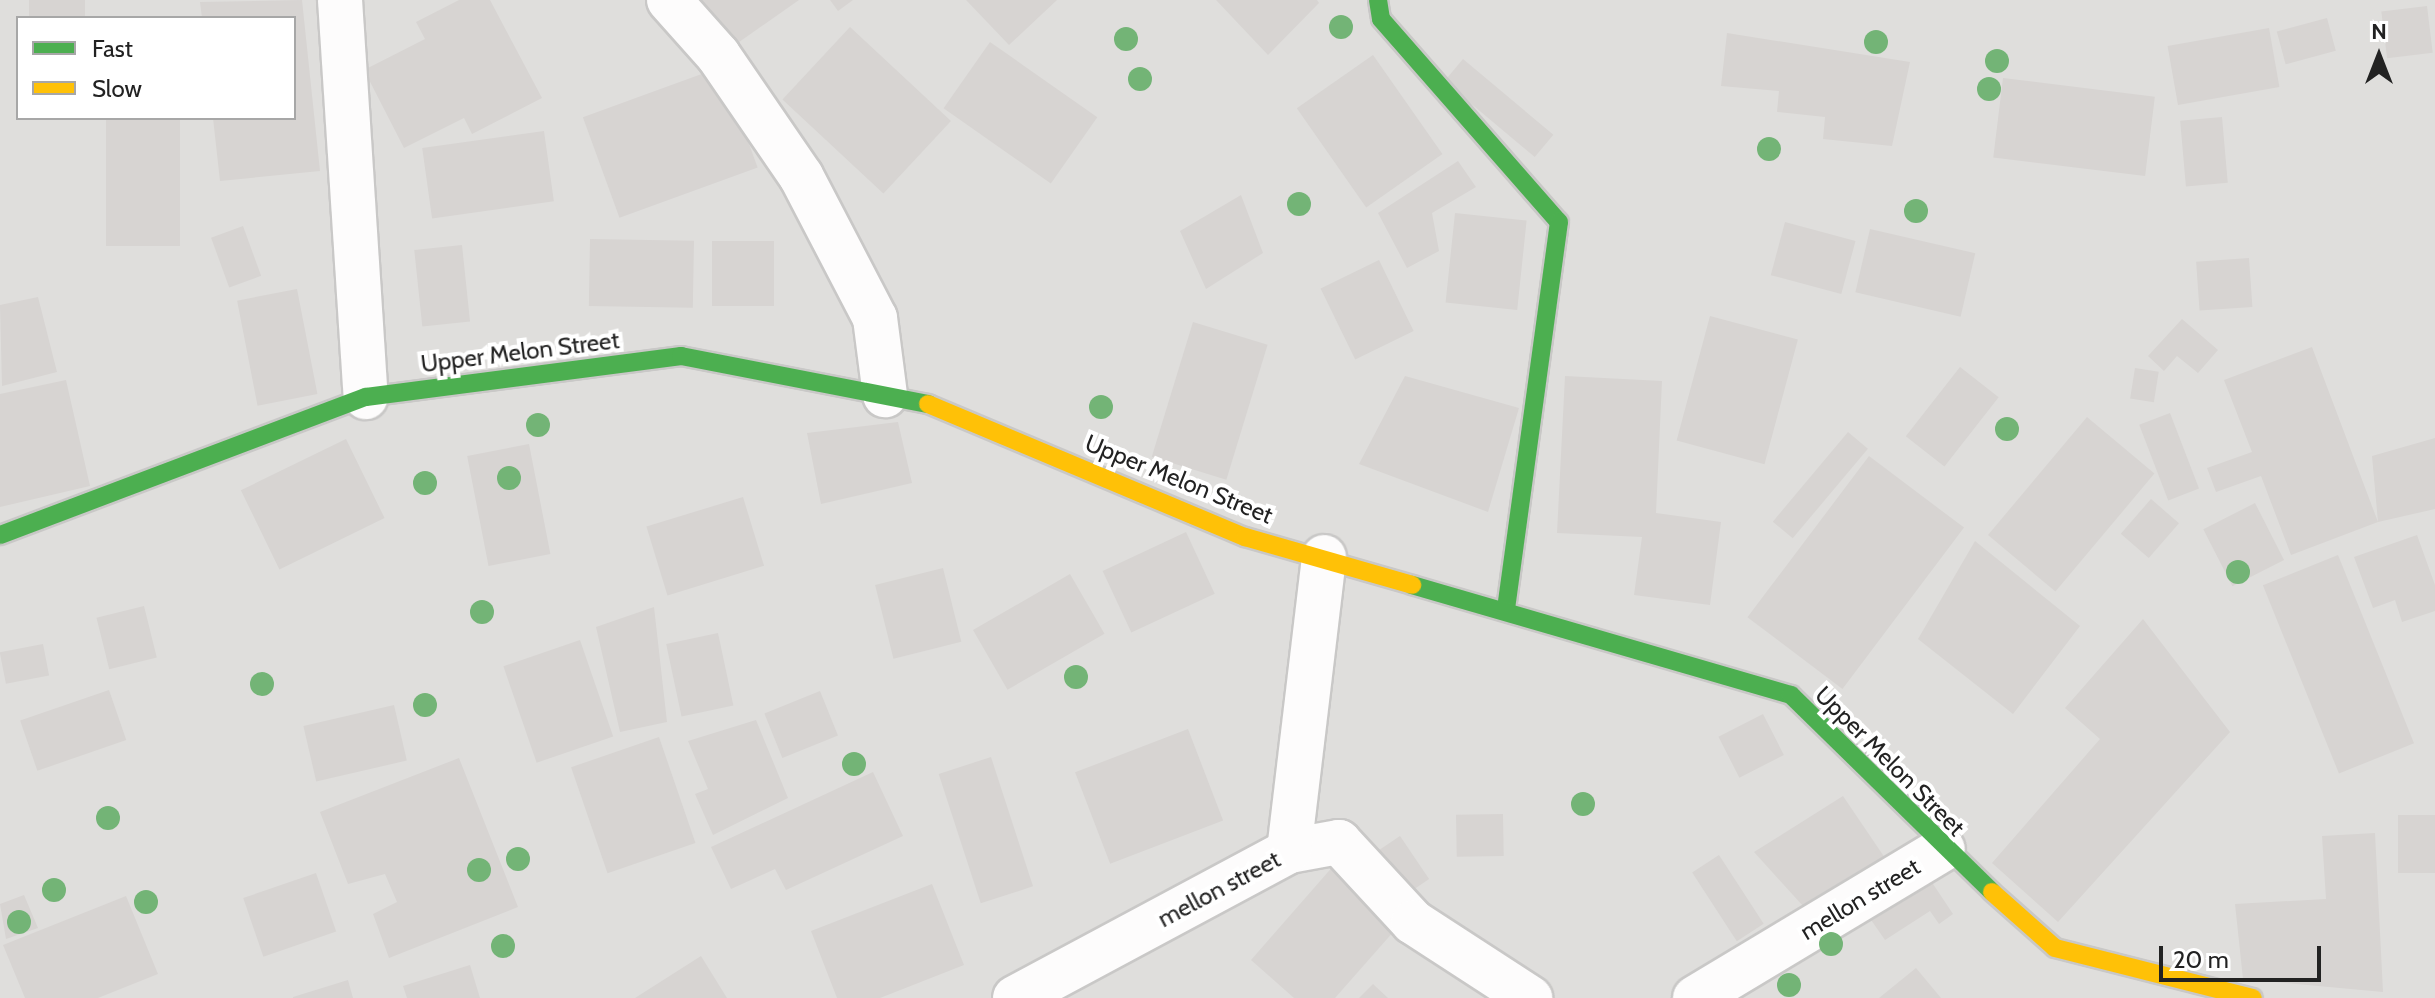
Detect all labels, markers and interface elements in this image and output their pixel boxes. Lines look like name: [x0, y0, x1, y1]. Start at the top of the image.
legend: [16, 16, 296, 120]
north arrow: [2339, 16, 2419, 96]
text: N: [2371, 18, 2387, 45]
text: Fast: [92, 34, 133, 63]
text: Slow: [92, 74, 142, 103]
street label: Upper Melon Street: [419, 326, 621, 378]
street label: Upper Melon Street: [1081, 428, 1277, 530]
street label: Upper Melon Street: [1809, 680, 1971, 842]
street label: mellon street: [1153, 845, 1285, 933]
street label: mellon street: [1795, 852, 1925, 946]
scale bar: [2163, 930, 2325, 980]
text: 20 m: [2173, 945, 2229, 974]

